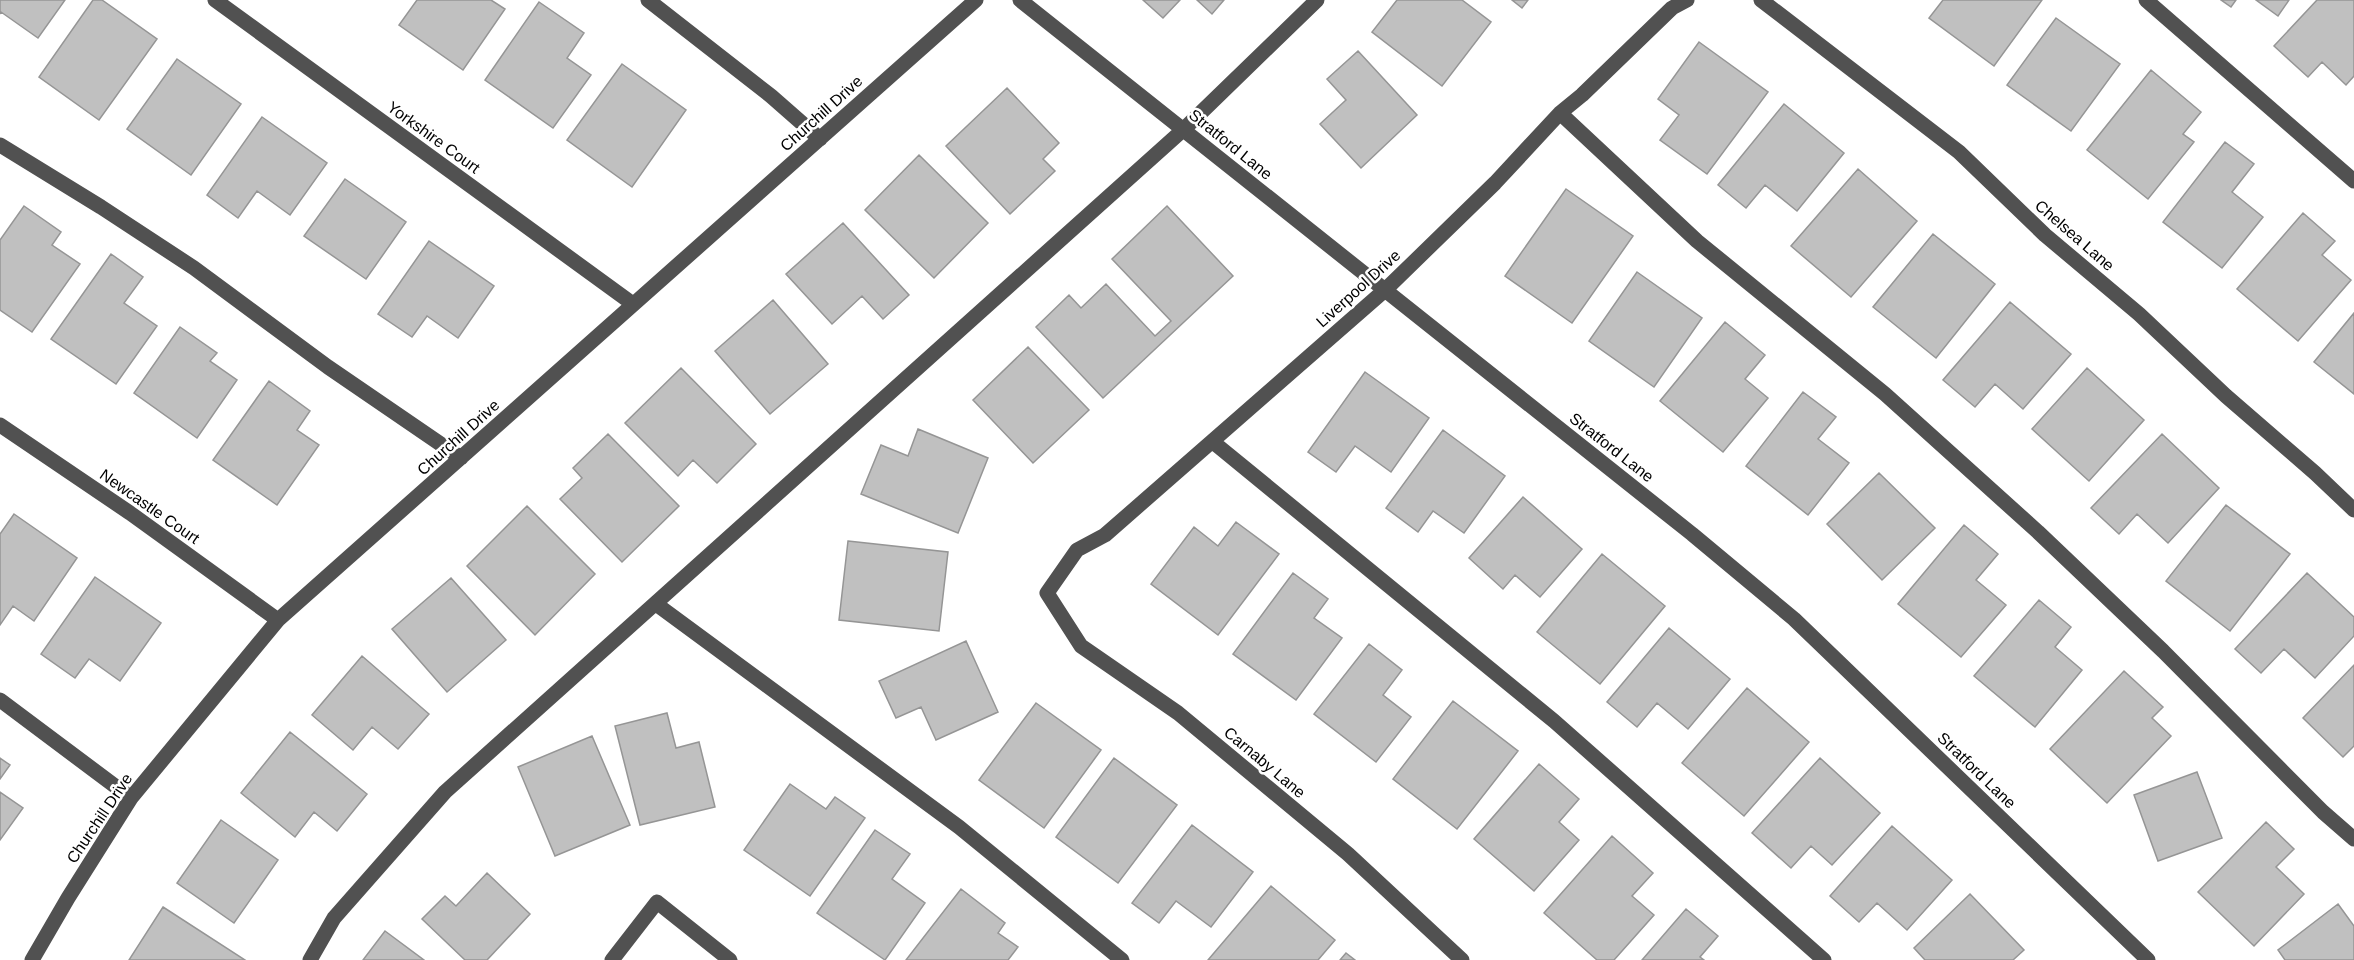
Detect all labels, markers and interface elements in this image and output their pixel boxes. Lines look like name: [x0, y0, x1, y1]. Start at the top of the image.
street label: Churchill Drive: [777, 72, 866, 154]
street label: Yorkshire Court: [384, 98, 484, 177]
street label: Stratford Lane: [1186, 106, 1276, 183]
street label: Chelsea Lane: [2032, 197, 2118, 274]
street label: Liverpool Drive: [1313, 246, 1404, 330]
street label: Churchill Drive: [414, 396, 503, 478]
street label: Stratford Lane: [1567, 409, 1657, 485]
street label: Newcastle Court: [97, 466, 203, 547]
street label: Carnaby Lane: [1221, 724, 1309, 801]
street label: Stratford Lane: [1934, 729, 2019, 812]
street label: Churchill Drive: [63, 770, 136, 866]

